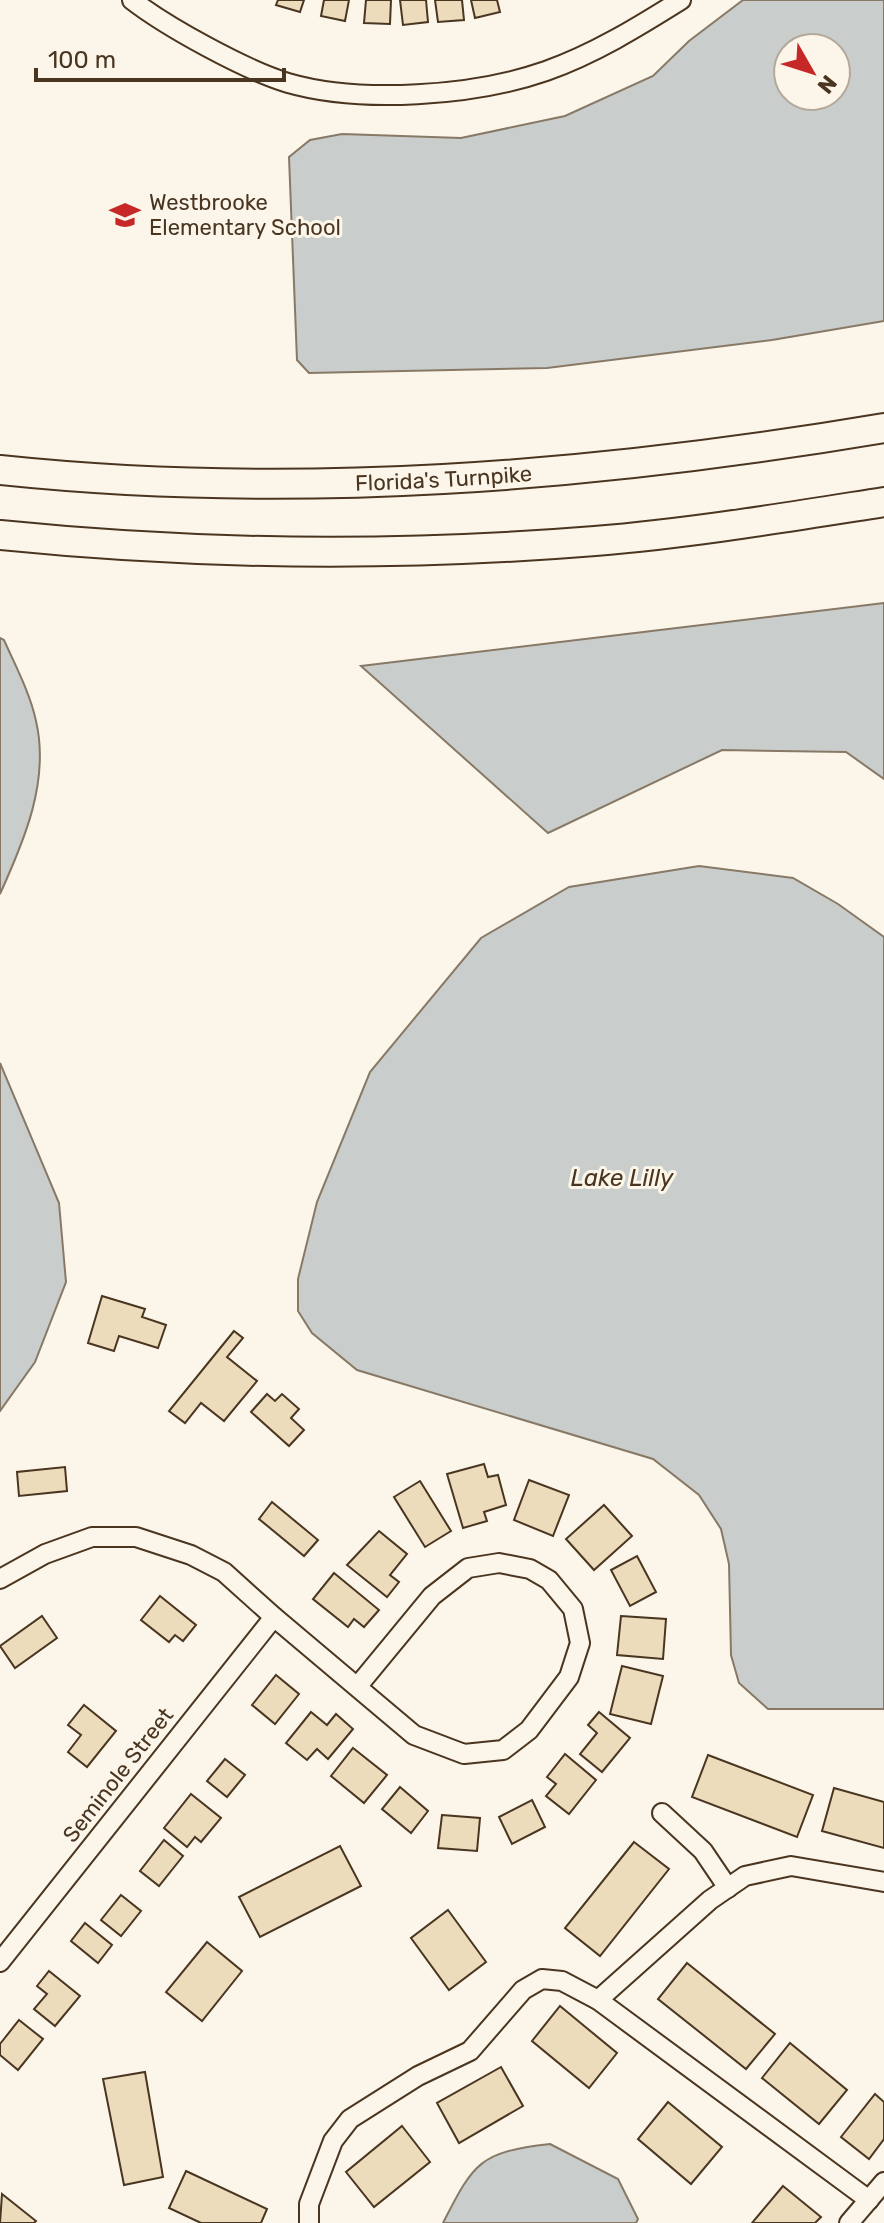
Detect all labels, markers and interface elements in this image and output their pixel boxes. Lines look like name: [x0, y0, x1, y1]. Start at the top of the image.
scale bar: [36, 32, 284, 82]
north arrow: [772, 32, 852, 112]
text: 100 m: [48, 46, 116, 74]
text: N: [812, 70, 843, 99]
place label: Westbrooke Elementary School: [149, 189, 341, 241]
school or university icon: Westbrooke Elementary School: [108, 198, 142, 232]
street label: Florida's Turnpike: [354, 459, 533, 496]
water label: Lake Lilly: [571, 1164, 674, 1192]
street label: Seminole Street: [57, 1702, 179, 1848]

